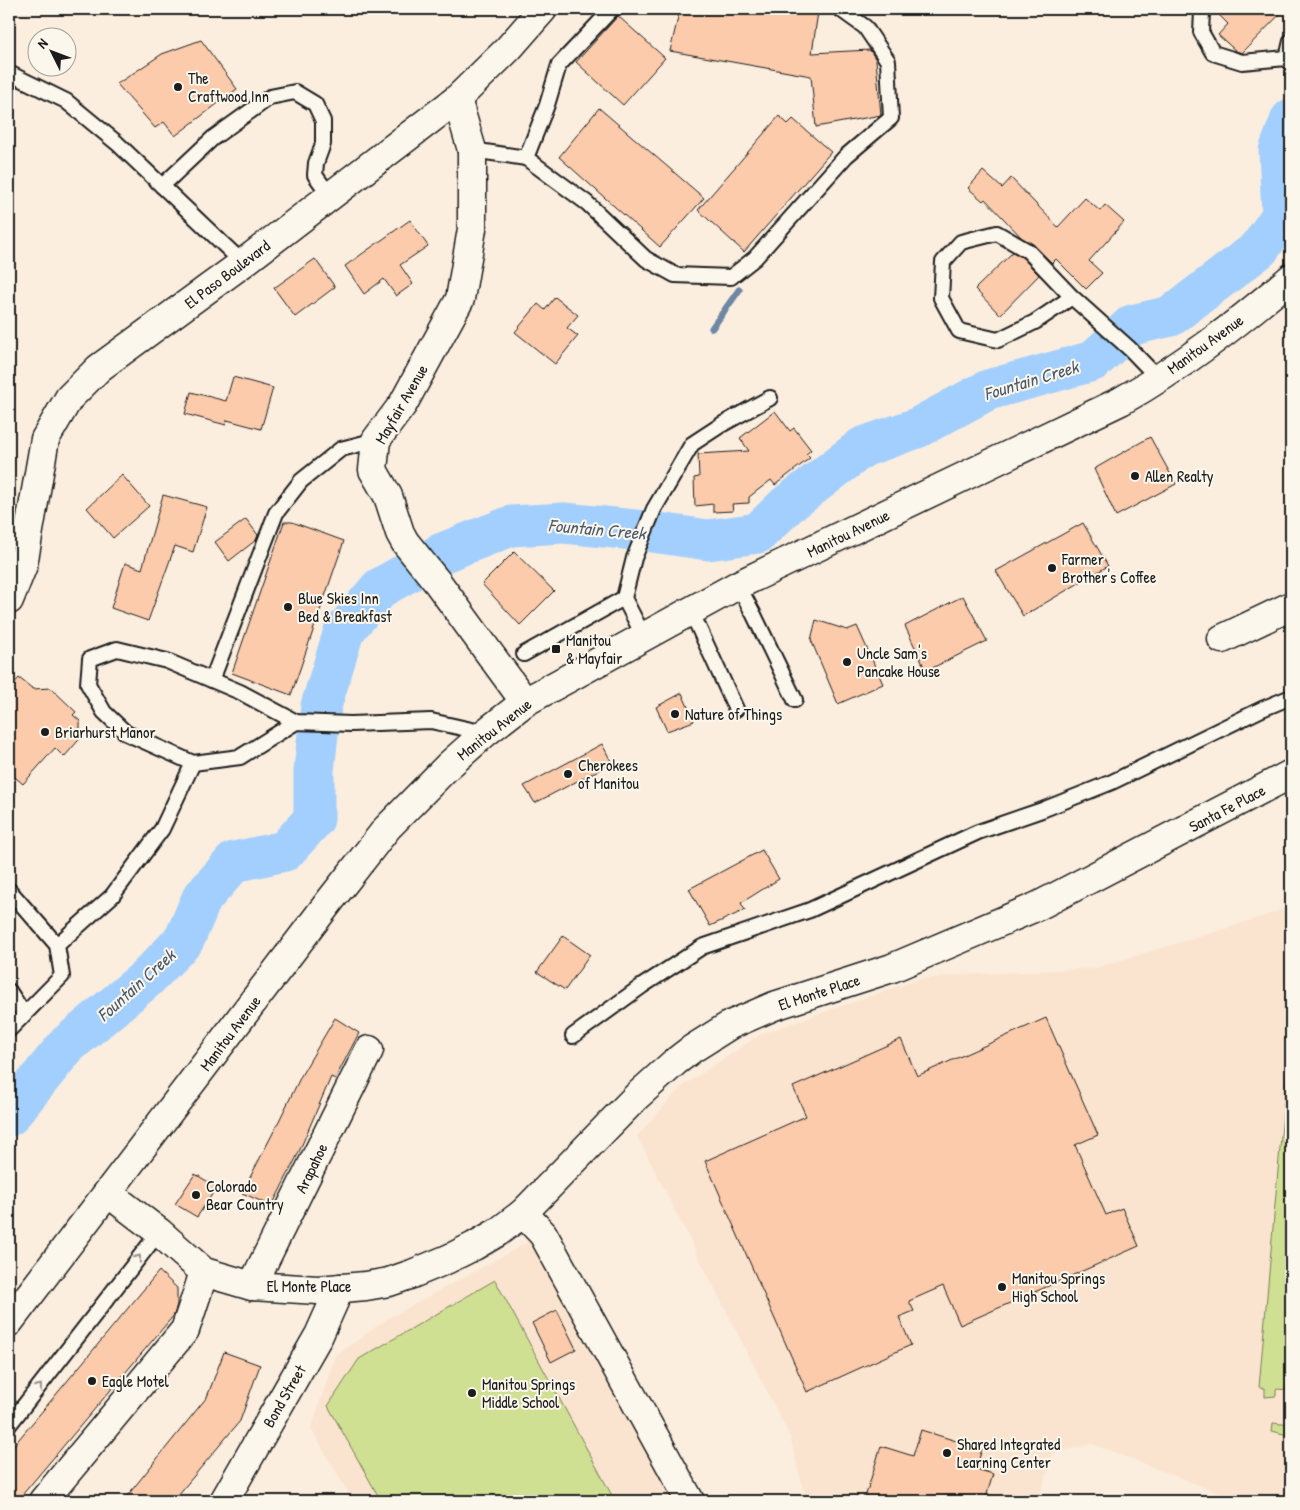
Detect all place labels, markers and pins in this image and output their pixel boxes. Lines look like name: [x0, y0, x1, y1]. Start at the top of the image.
place label: The Craftwood Inn: [188, 67, 269, 107]
marker: The Craftwood Inn: [172, 81, 184, 93]
place label: Allen Realty: [1145, 465, 1214, 487]
marker: Allen Realty: [1129, 470, 1141, 482]
place label: Farmer Brother's Coffee: [1061, 548, 1157, 588]
marker: Farmer Brother's Coffee: [1046, 562, 1058, 574]
place label: Blue Skies Inn Bed & Breakfast: [298, 587, 392, 627]
marker: Blue Skies Inn Bed & Breakfast: [282, 601, 294, 613]
place label: Manitou & Mayfair: [566, 629, 622, 669]
place label: Uncle Sam's Pancake House: [857, 642, 941, 682]
marker: Manitou & Mayfair: [550, 643, 562, 655]
marker: Uncle Sam's Pancake House: [841, 656, 853, 668]
place label: Nature of Things: [685, 703, 782, 725]
marker: Nature of Things: [669, 708, 681, 720]
place label: Briarhurst Manor: [55, 721, 156, 743]
marker: Briarhurst Manor: [39, 726, 51, 738]
place label: Cherokees of Manitou: [578, 754, 639, 794]
marker: Cherokees of Manitou: [562, 768, 574, 780]
place label: Colorado Bear Country: [206, 1175, 284, 1215]
marker: Colorado Bear Country: [190, 1189, 202, 1201]
place label: Manitou Springs High School: [1012, 1267, 1105, 1307]
marker: Manitou Springs High School: [996, 1281, 1008, 1293]
place label: Eagle Motel: [102, 1370, 170, 1392]
place label: Manitou Springs Middle School: [482, 1373, 575, 1413]
marker: Eagle Motel: [86, 1375, 98, 1387]
marker: Manitou Springs Middle School: [466, 1387, 478, 1399]
place label: Shared Integrated Learning Center: [957, 1433, 1060, 1473]
marker: Shared Integrated Learning Center: [941, 1447, 953, 1459]

